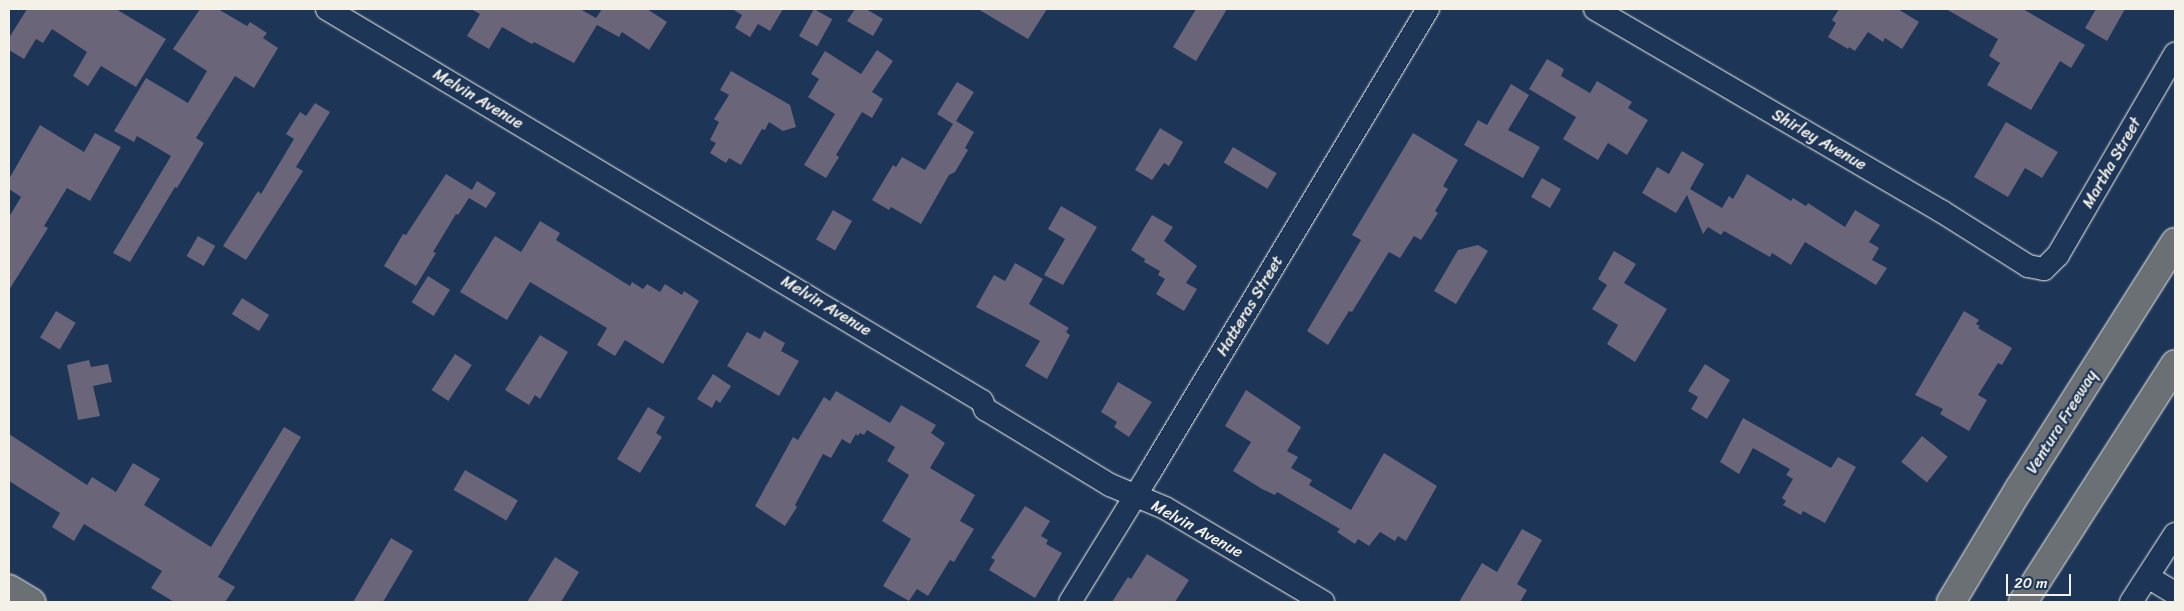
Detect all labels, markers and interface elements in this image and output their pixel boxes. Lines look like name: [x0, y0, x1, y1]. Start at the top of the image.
street label: Melvin Avenue: [430, 65, 526, 133]
street label: Shirley Avenue: [1768, 105, 1870, 175]
street label: Martha Street: [2078, 114, 2146, 212]
street label: Hatteras Street: [1213, 252, 1287, 360]
street label: Melvin Avenue: [778, 272, 874, 340]
street label: Ventura Freeway: [2022, 367, 2102, 477]
street label: Melvin Avenue: [1148, 496, 1246, 562]
scale bar: [2009, 564, 2074, 596]
text: 20 m: [2014, 570, 2048, 596]

